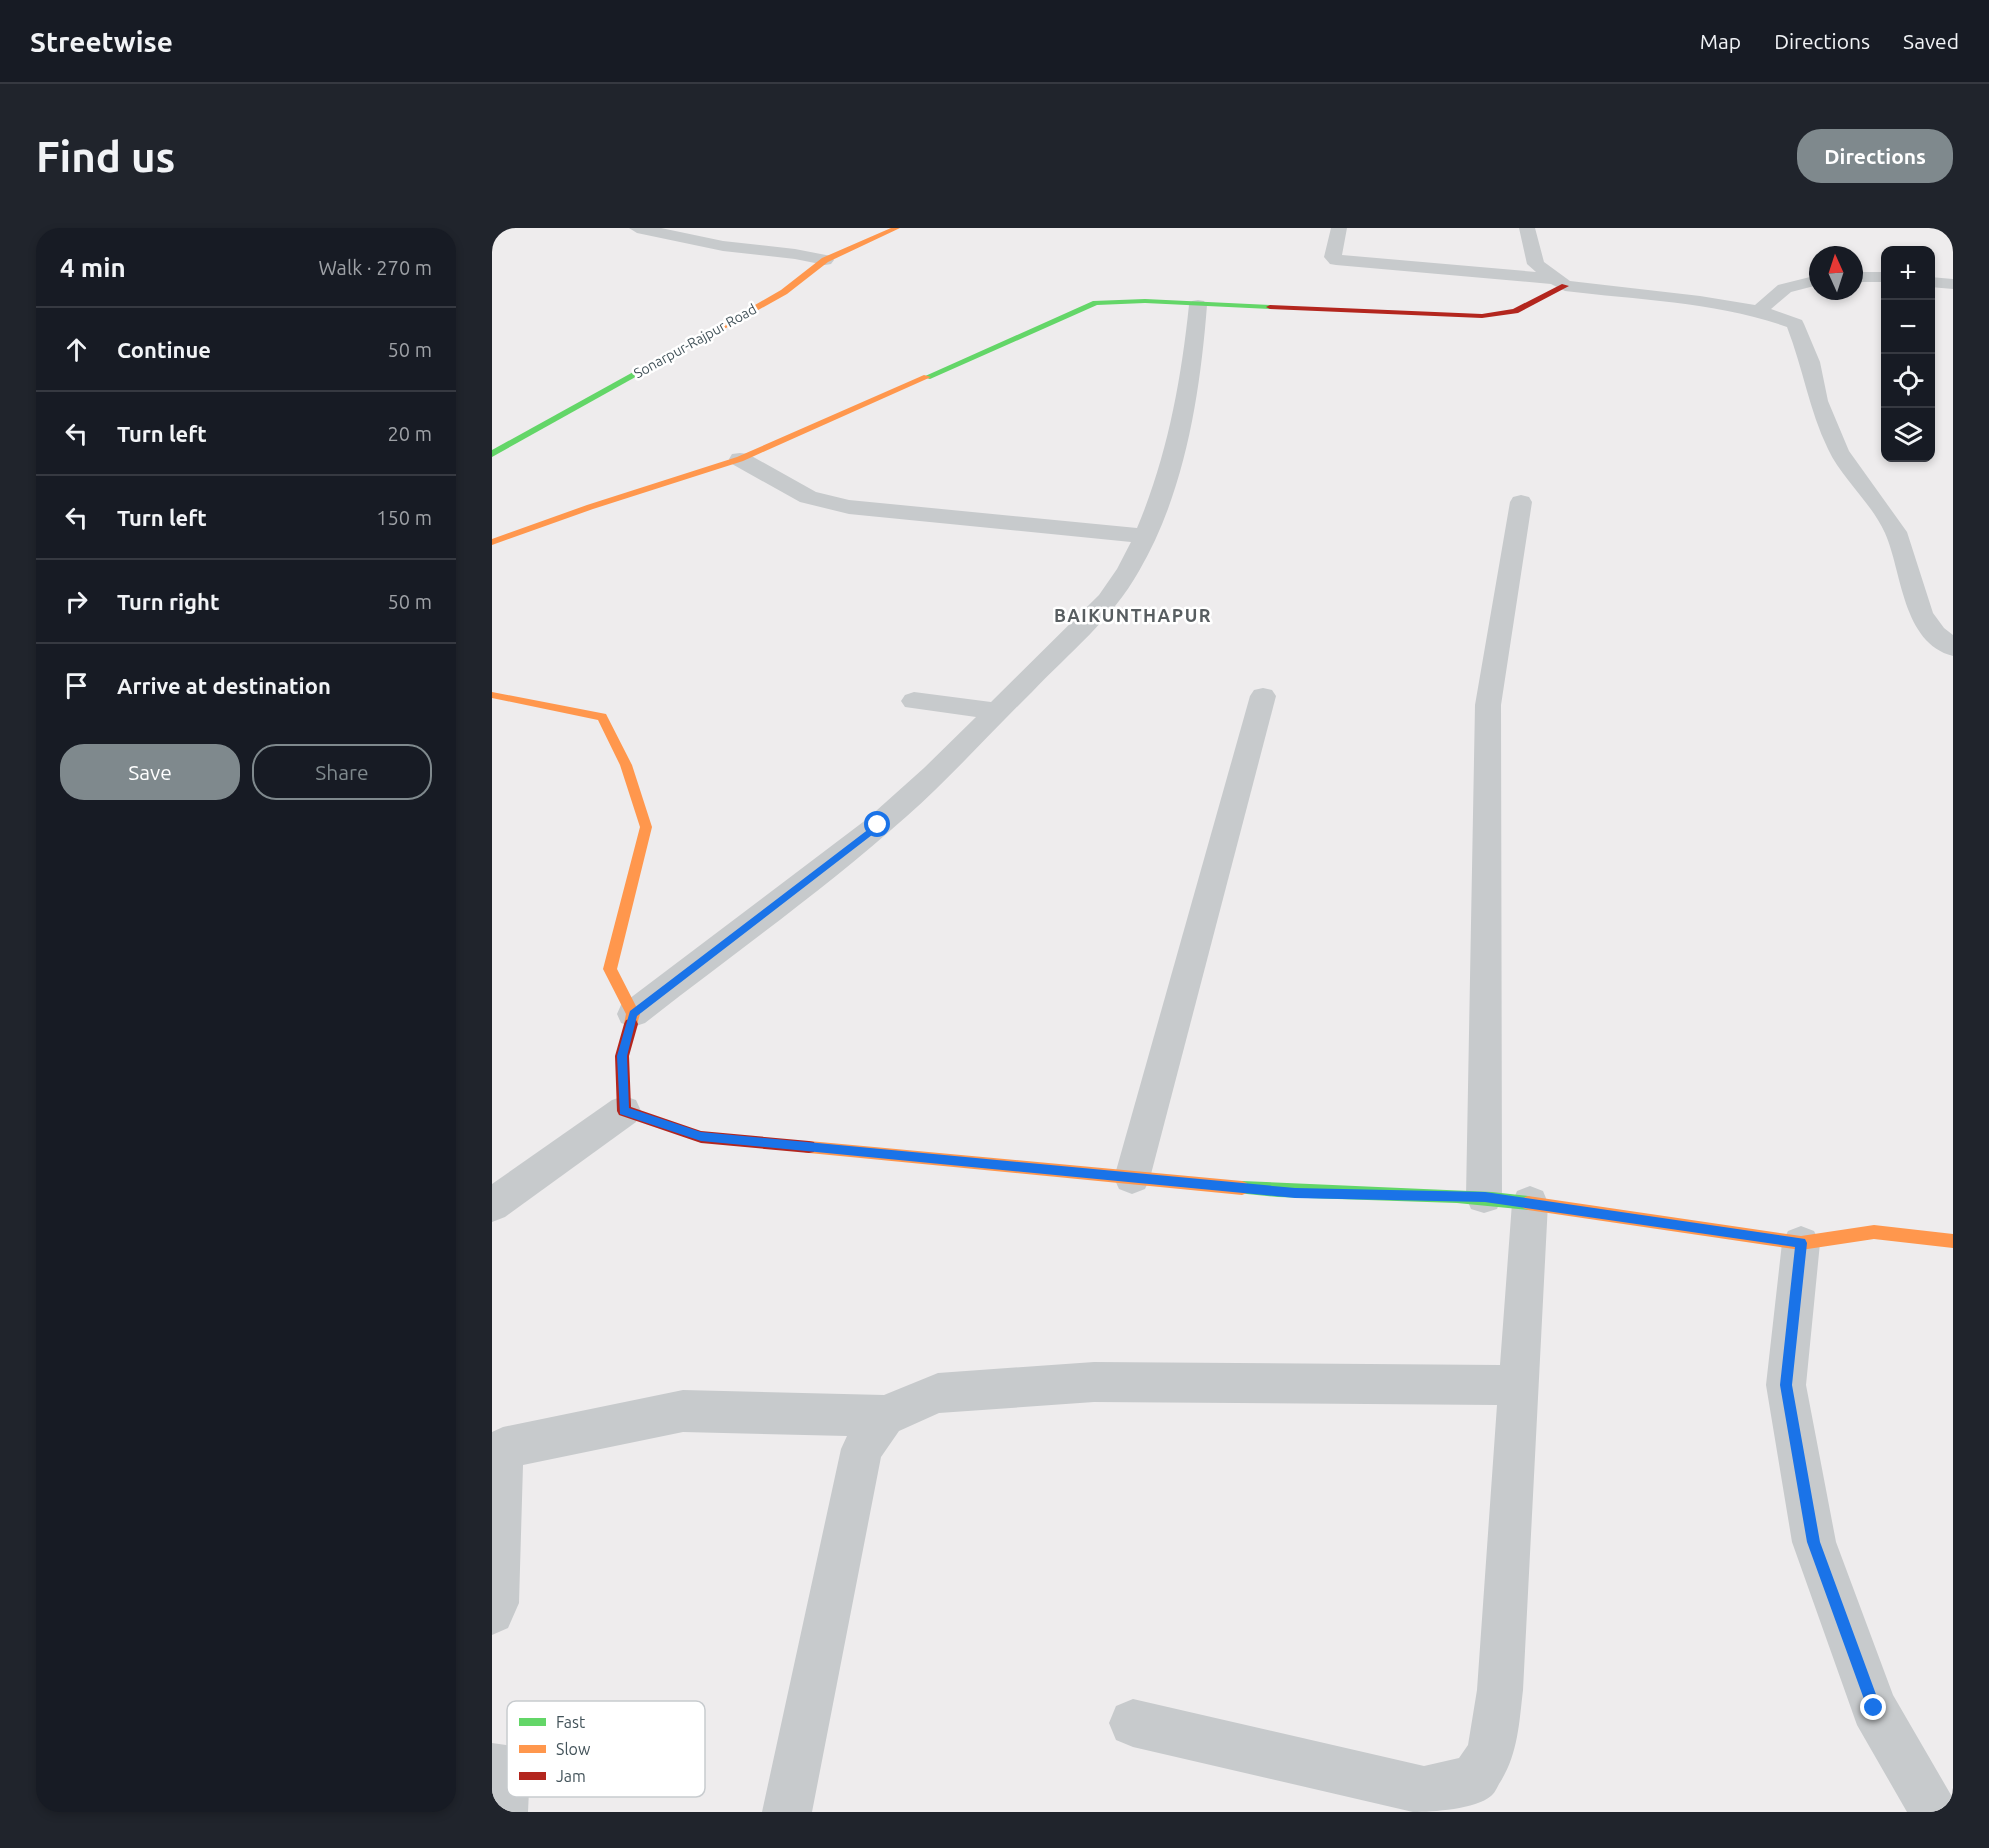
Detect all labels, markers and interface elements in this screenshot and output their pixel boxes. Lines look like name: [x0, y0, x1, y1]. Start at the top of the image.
text: Streetwise: [30, 26, 173, 57]
text: Map: [1700, 29, 1741, 53]
text: Directions: [1774, 29, 1870, 53]
text: Saved: [1903, 29, 1959, 53]
button: Directions: [1797, 129, 1953, 183]
text: Find us: [36, 133, 175, 180]
north arrow: [1809, 246, 1863, 300]
map controls: [1881, 246, 1935, 462]
button: +: [1881, 246, 1935, 300]
text: 4 min: [60, 253, 126, 282]
text: Walk · 270 m: [319, 256, 432, 279]
button: −: [1881, 300, 1935, 354]
street label: Sonarpur-Rajpur Road: [631, 301, 759, 381]
icon: ahead: [60, 333, 93, 366]
text: Continue: [117, 337, 211, 362]
text: 50 m: [388, 338, 432, 361]
button: locate: [1881, 354, 1935, 408]
button: layers: [1881, 408, 1935, 462]
icon: left: [60, 417, 93, 450]
text: Turn left: [117, 421, 207, 446]
text: 20 m: [388, 422, 432, 445]
icon: left: [60, 501, 93, 534]
text: Turn left: [117, 505, 207, 530]
text: 150 m: [376, 506, 432, 529]
icon: right: [60, 585, 93, 618]
text: Turn right: [117, 589, 219, 614]
text: 50 m: [388, 590, 432, 613]
district label: BAIKUNTHAPUR: [1054, 605, 1212, 625]
icon: arrive: [60, 669, 93, 702]
text: Arrive at destination: [117, 673, 331, 698]
button: Save: [60, 744, 240, 800]
button: Share: [252, 744, 432, 800]
route start: [864, 811, 890, 837]
route end: [1860, 1694, 1886, 1720]
legend: [507, 1701, 705, 1797]
text: Fast: [556, 1713, 586, 1731]
text: Slow: [556, 1740, 591, 1758]
text: Jam: [556, 1767, 586, 1785]

